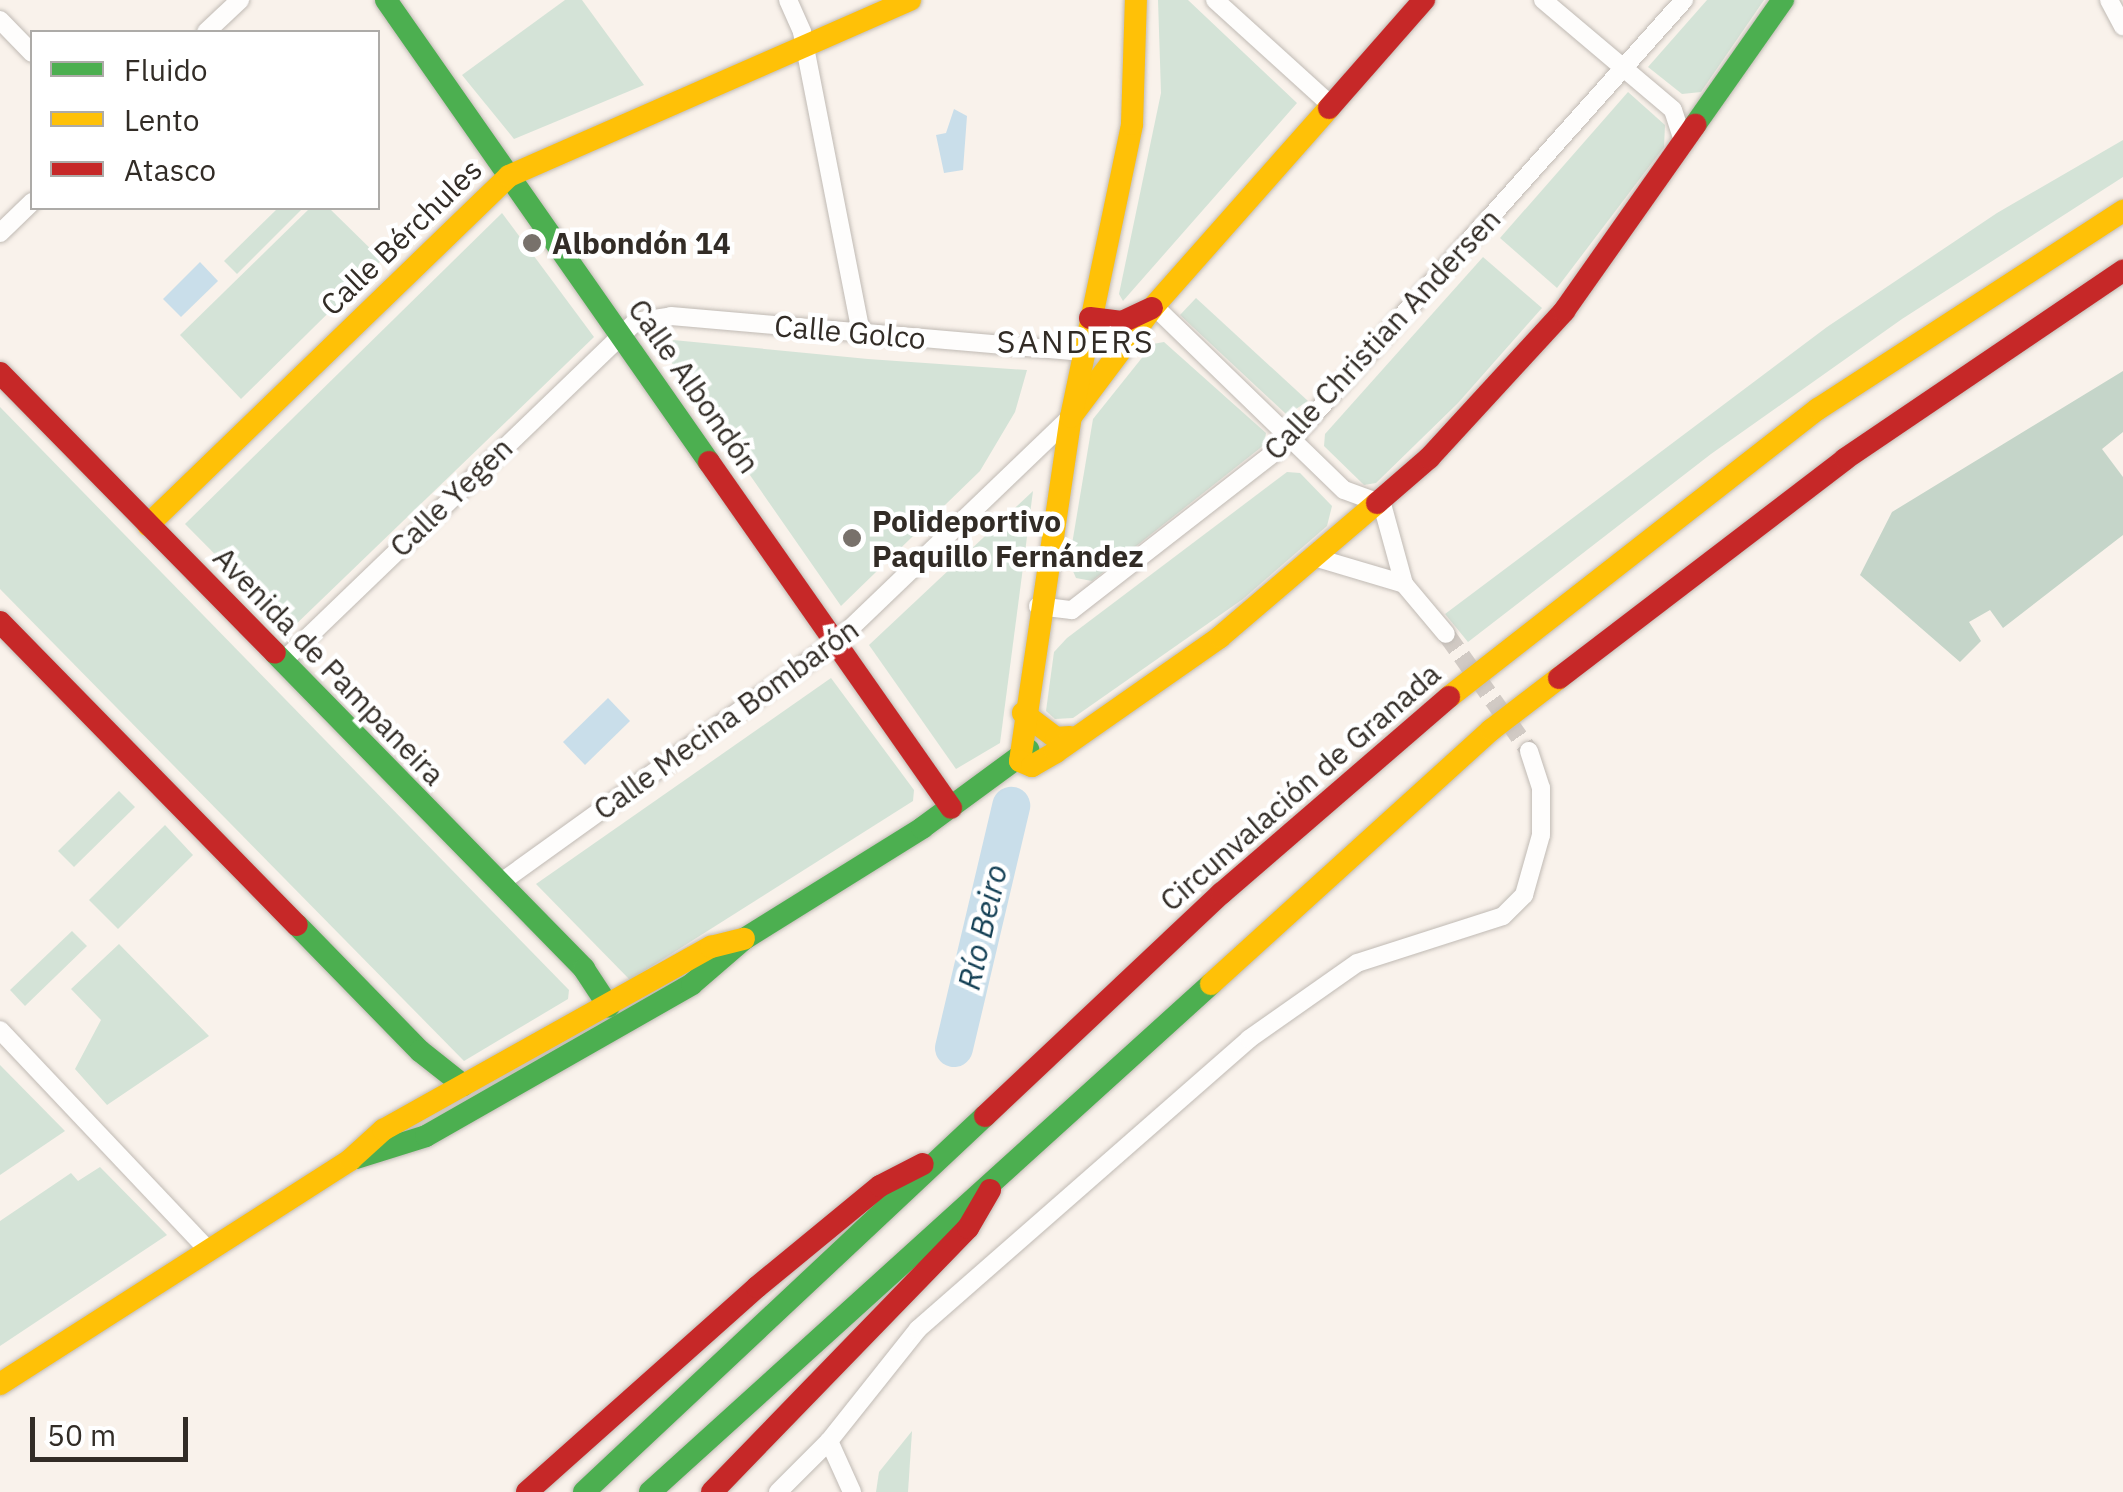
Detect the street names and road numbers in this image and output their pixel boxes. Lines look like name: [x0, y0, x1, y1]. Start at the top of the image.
street label: Calle Bérchules: [313, 151, 489, 323]
street label: Calle Christian Andersen: [1256, 201, 1508, 467]
street label: Calle Albondón: [621, 292, 767, 480]
street label: Calle Golco: [773, 307, 927, 357]
street label: Calle Yegen: [382, 430, 520, 564]
street label: Avenida de Pampaneira: [206, 539, 452, 793]
street label: Calle Mecina Bombarón: [587, 611, 865, 827]
street label: Circunvalación de Granada: [1153, 656, 1447, 918]

